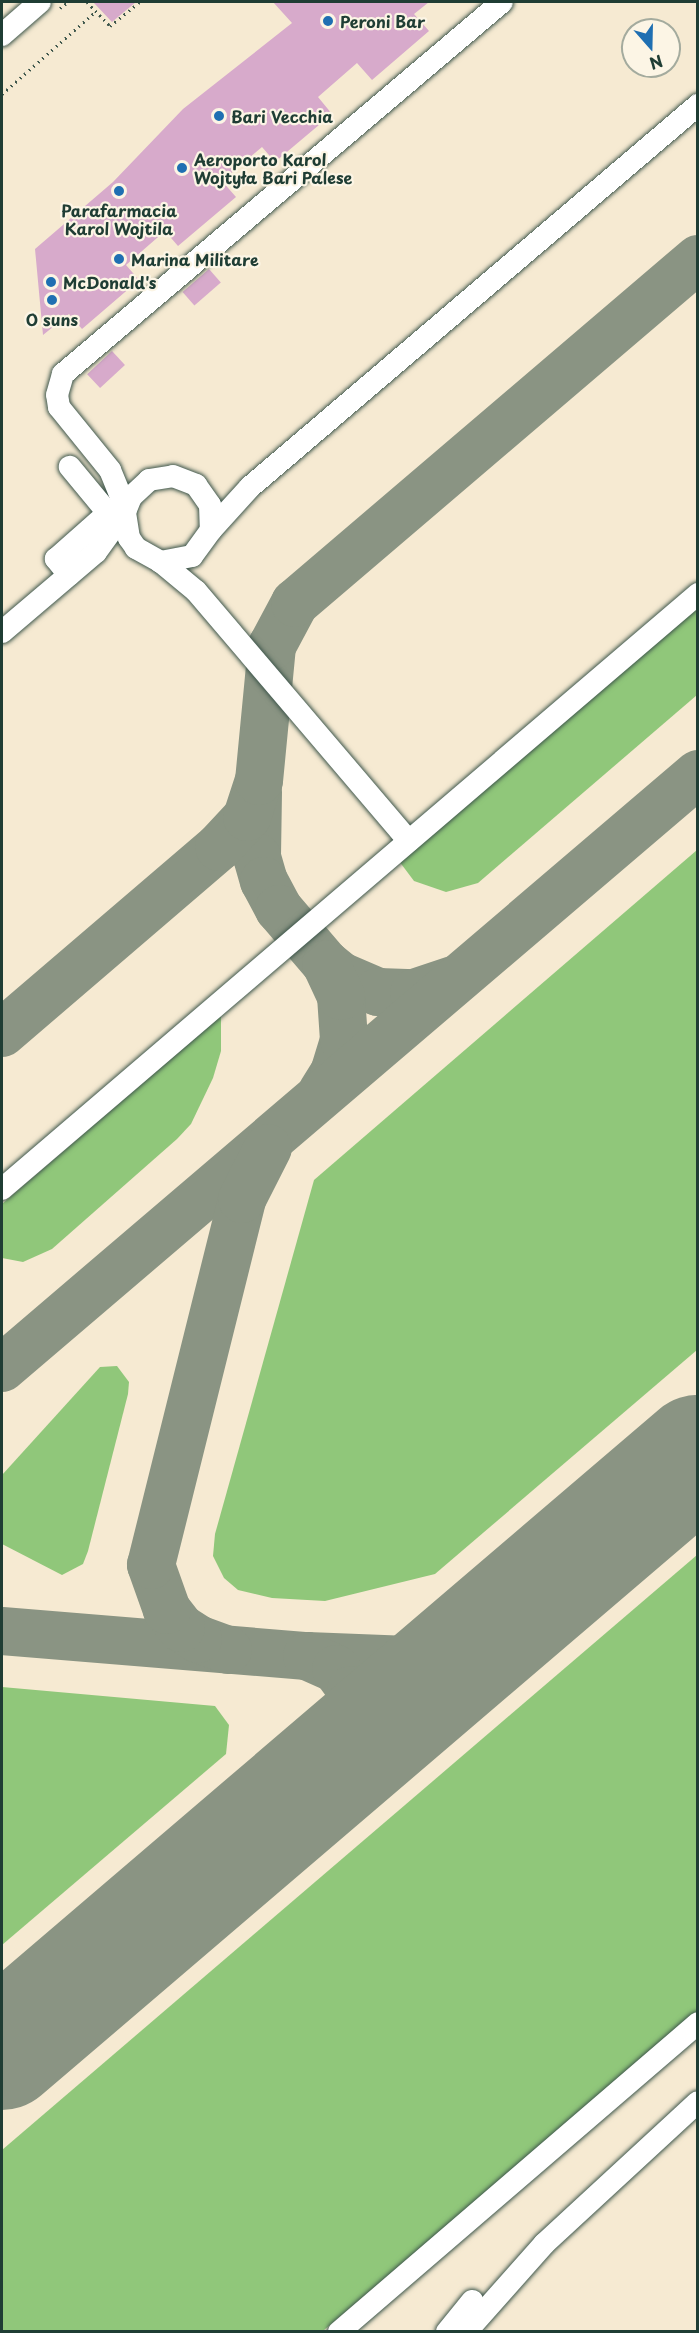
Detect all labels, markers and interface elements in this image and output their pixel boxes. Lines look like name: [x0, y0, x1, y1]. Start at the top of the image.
place label: Peroni Bar: [340, 11, 426, 31]
marker: Peroni Bar: [321, 14, 335, 28]
north arrow: [621, 18, 681, 78]
text: N: [646, 50, 667, 76]
place label: Bari Vecchia: [231, 106, 334, 126]
marker: Bari Vecchia: [212, 109, 226, 123]
place label: Aeroporto Karol Wojtyła Bari Palese: [194, 149, 353, 187]
marker: Aeroporto Karol Wojtyła Bari Palese: [175, 161, 189, 175]
marker: Parafarmacia Karol Wojtila: [112, 184, 126, 198]
place label: Parafarmacia Karol Wojtila: [61, 200, 177, 238]
place label: Marina Militare: [131, 249, 258, 269]
marker: Marina Militare: [112, 252, 126, 266]
place label: McDonald's: [63, 272, 157, 292]
marker: McDonald's: [44, 275, 58, 289]
marker: O suns: [45, 293, 59, 307]
place label: O suns: [25, 309, 79, 329]

